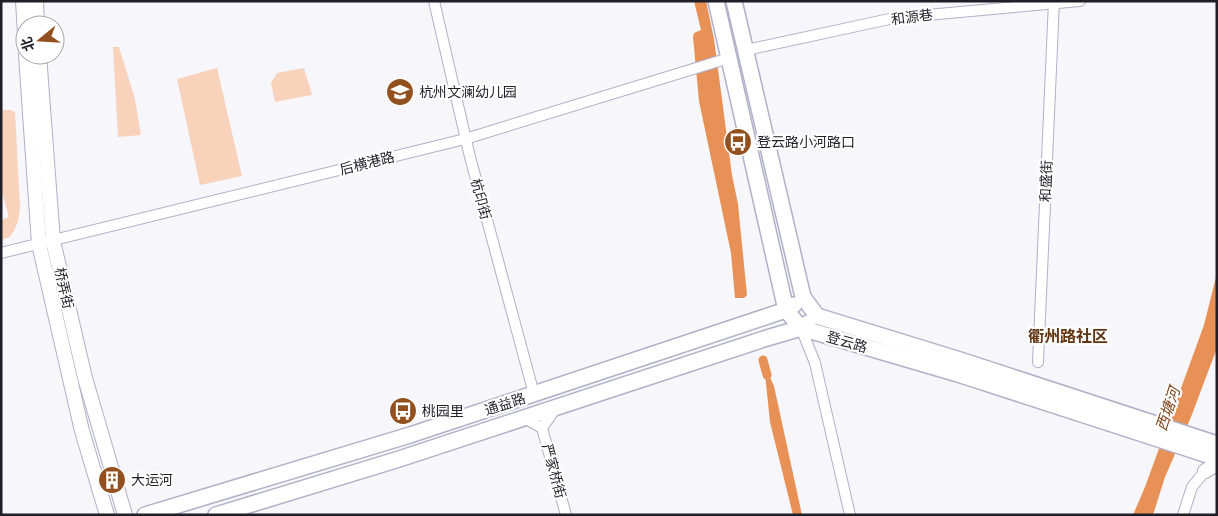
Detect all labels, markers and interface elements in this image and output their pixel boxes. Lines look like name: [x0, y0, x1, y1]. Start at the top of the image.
street label: 和源巷: [890, 6, 934, 28]
north arrow: [15, 15, 65, 65]
text: 北: [17, 35, 38, 53]
school or university icon: 杭州文澜幼儿园: [385, 77, 415, 107]
place label: 杭州文澜幼儿园: [419, 83, 517, 101]
bus stop icon: 登云路小河路口: [723, 127, 753, 157]
place label: 登云路小河路口: [757, 133, 855, 151]
street label: 后横港路: [338, 147, 396, 179]
street label: 和盛街: [1036, 160, 1056, 202]
street label: 杭印街: [467, 176, 495, 222]
street label: 桥弄街: [51, 266, 77, 310]
district label: 衢州路社区: [1028, 326, 1108, 346]
street label: 登云路: [824, 328, 870, 356]
water label: 西塘河: [1151, 382, 1185, 433]
street label: 通益路: [482, 389, 528, 419]
bus stop icon: 桃园里: [388, 396, 418, 426]
place label: 桃园里: [422, 402, 464, 420]
street label: 严家桥街: [538, 442, 570, 500]
building icon: 大运河: [97, 465, 127, 495]
place label: 大运河: [131, 471, 173, 489]

